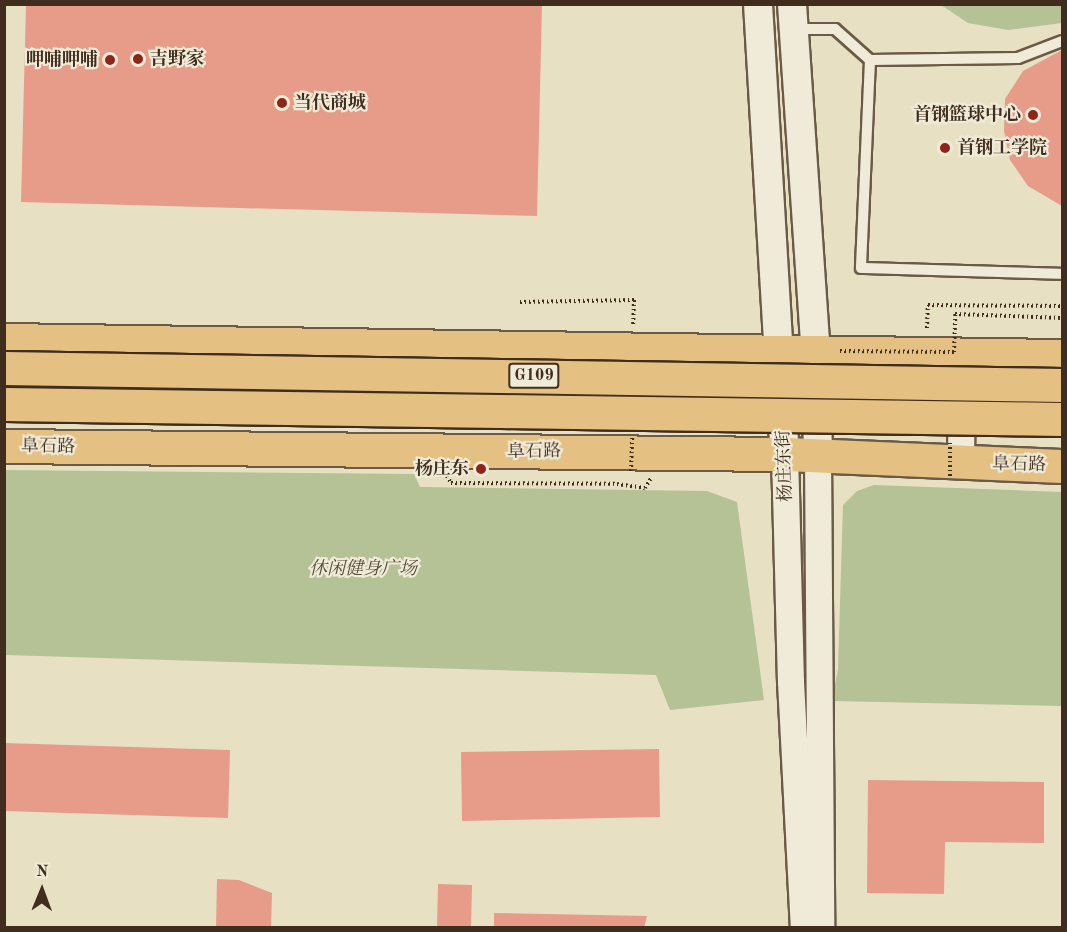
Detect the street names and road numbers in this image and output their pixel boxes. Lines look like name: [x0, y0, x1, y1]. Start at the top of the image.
road number: G109: [507, 363, 561, 389]
street label: 杨庄东街: [773, 430, 797, 502]
street label: 阜石路: [21, 436, 75, 458]
street label: 阜石路: [507, 441, 561, 463]
street label: 阜石路: [992, 454, 1046, 476]

